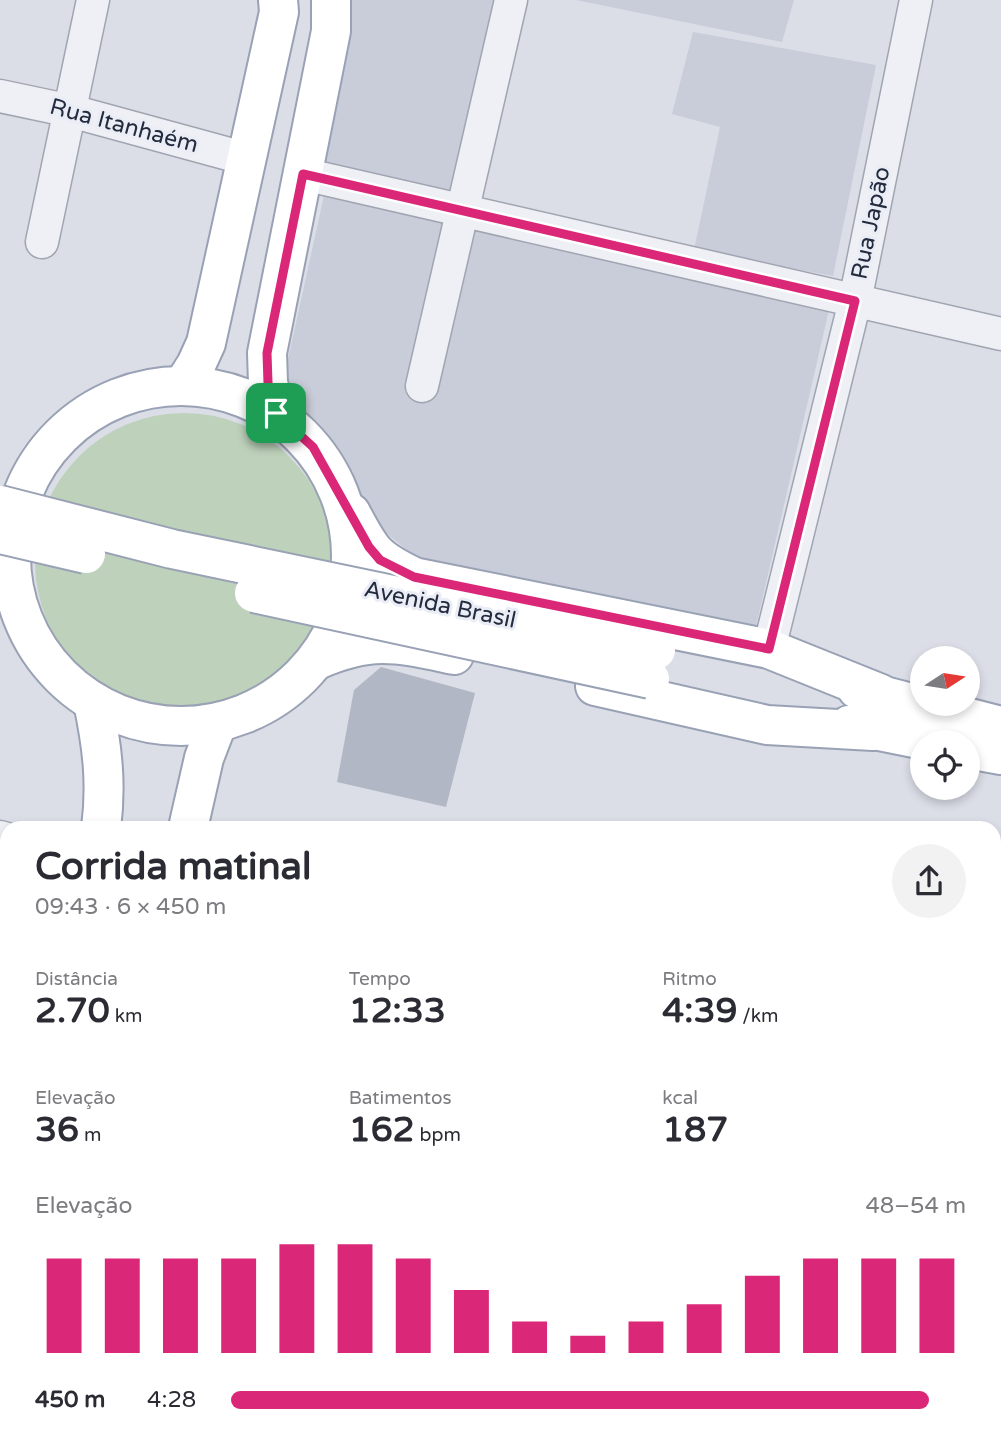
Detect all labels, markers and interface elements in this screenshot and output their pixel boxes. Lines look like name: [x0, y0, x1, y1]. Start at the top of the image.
street label: Rua Itanhaém: [47, 93, 201, 159]
street label: Rua Japão: [845, 164, 897, 282]
pin: [246, 383, 306, 443]
icon: arrive: [257, 394, 295, 432]
street label: Avenida Brasil: [362, 575, 518, 635]
north arrow: [910, 646, 980, 716]
map controls: [910, 646, 980, 800]
button: locate: [910, 730, 980, 800]
text: Corrida matinal: [35, 844, 311, 890]
button: share: [892, 844, 966, 918]
text: 09:43 · 6 × 450 m: [35, 893, 226, 921]
text: Distância: [35, 968, 118, 990]
text: Tempo: [349, 968, 411, 990]
text: Ritmo: [662, 968, 717, 990]
text: 2.70: [35, 990, 110, 1032]
text: 12:33: [349, 990, 446, 1032]
text: 4:39: [662, 990, 737, 1032]
text: km: [110, 1005, 142, 1027]
text: /km: [737, 1005, 779, 1027]
text: Elevação: [35, 1087, 116, 1109]
text: Batimentos: [349, 1087, 452, 1109]
text: kcal: [662, 1087, 698, 1109]
text: 36: [35, 1109, 79, 1151]
text: 162: [349, 1109, 415, 1151]
text: 187: [662, 1109, 728, 1151]
text: m: [79, 1124, 101, 1146]
text: bpm: [415, 1124, 461, 1146]
text: Elevação: [35, 1192, 132, 1220]
text: 48–54 m: [865, 1192, 966, 1220]
text: 450 m: [35, 1386, 105, 1414]
text: 4:28: [147, 1386, 196, 1414]

